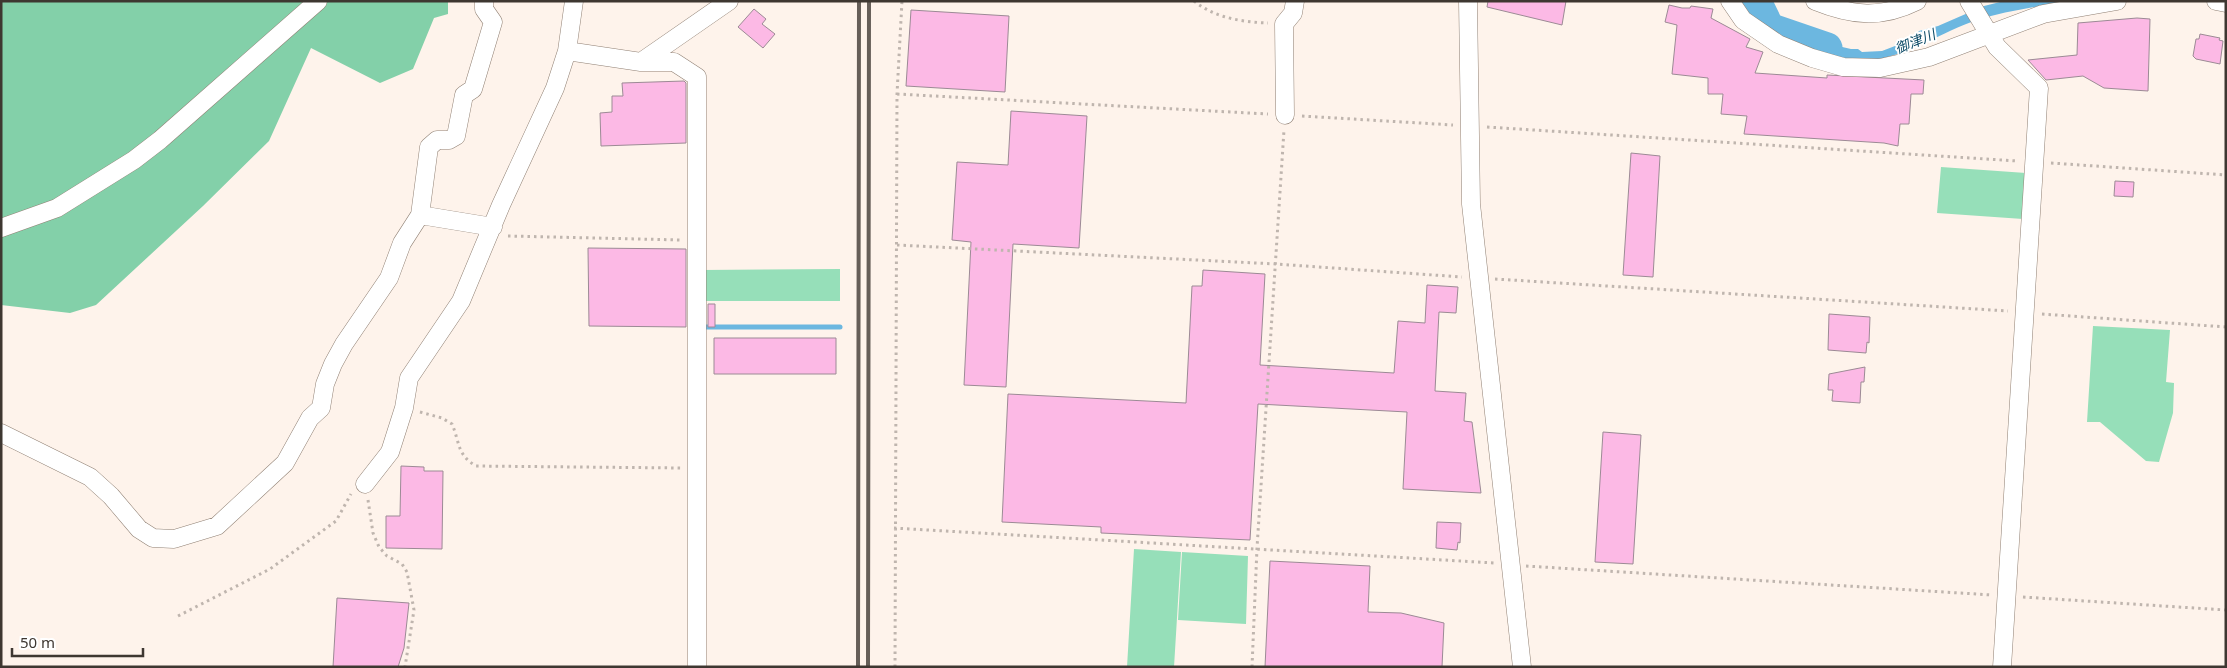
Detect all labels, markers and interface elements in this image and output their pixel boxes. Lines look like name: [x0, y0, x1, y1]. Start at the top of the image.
water label: 御津川: [1892, 24, 1940, 58]
scale bar: [12, 626, 144, 658]
text: 50 m: [20, 632, 55, 652]

